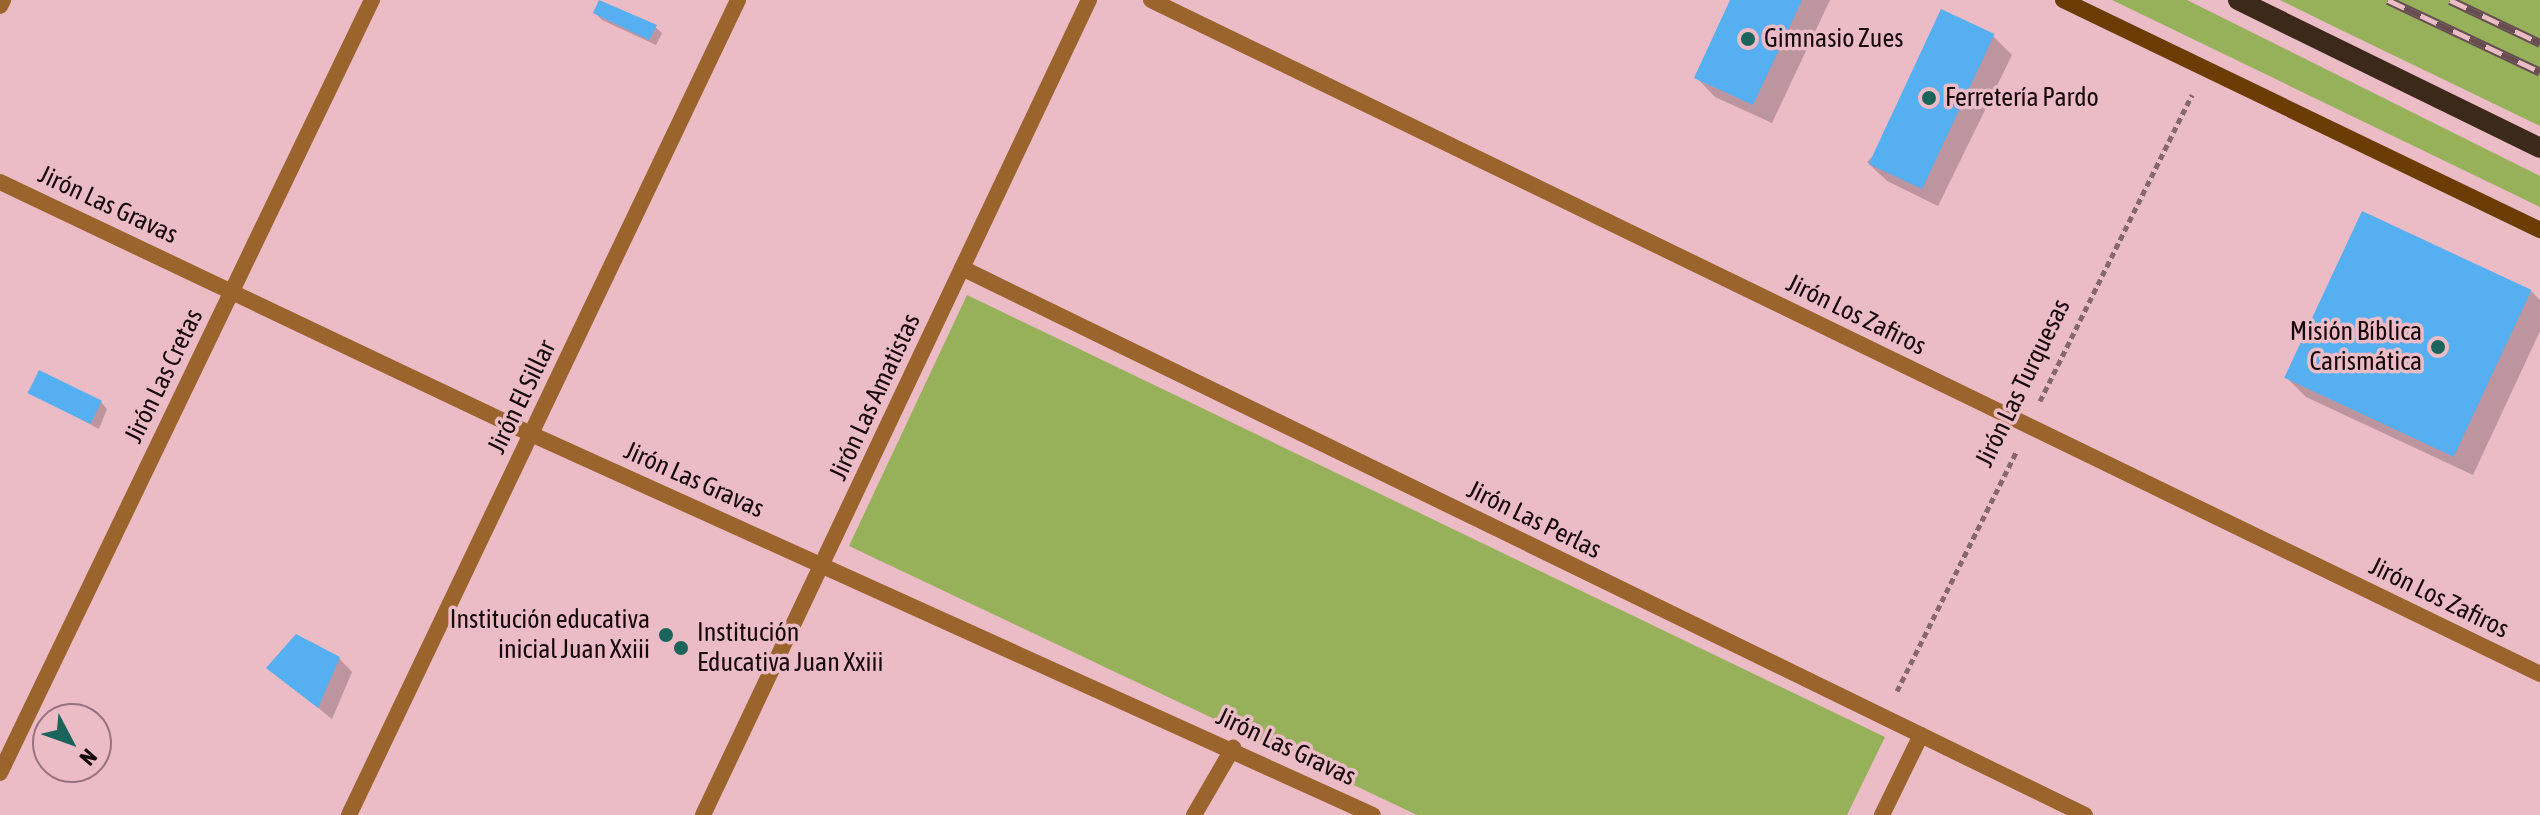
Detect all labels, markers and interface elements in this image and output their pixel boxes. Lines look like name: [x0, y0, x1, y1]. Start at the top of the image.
place label: Gimnasio Zues: [1764, 23, 1903, 55]
marker: Gimnasio Zues: [1739, 30, 1757, 48]
place label: Ferretería Pardo: [1945, 82, 2099, 114]
marker: Ferretería Pardo: [1920, 89, 1938, 107]
street label: Jirón Las Gravas: [33, 159, 183, 251]
street label: Jirón Los Zafiros: [1781, 268, 1931, 362]
street label: Jirón Las Turquesas: [1969, 294, 2077, 472]
street label: Jirón Las Cretas: [118, 304, 210, 448]
street label: Jirón Las Amatistas: [823, 309, 927, 485]
place label: Misión Bíblica Carismática: [2290, 316, 2422, 378]
street label: Jirón El Sillar: [481, 335, 563, 459]
marker: Misión Bíblica Carismática: [2429, 338, 2447, 356]
street label: Jirón Las Gravas: [619, 435, 769, 525]
street label: Jirón Las Perlas: [1462, 474, 1606, 566]
street label: Jirón Los Zafiros: [2364, 551, 2514, 645]
place label: Institución educativa inicial Juan Xxiii: [450, 604, 650, 666]
place label: Institución Educativa Juan Xxiii: [697, 617, 884, 678]
marker: Institución educativa inicial Juan Xxiii: [657, 626, 675, 644]
marker: Institución Educativa Juan Xxiii: [672, 639, 690, 657]
street label: Jirón Las Gravas: [1211, 701, 1361, 793]
north arrow: [32, 703, 112, 783]
text: N: [75, 744, 103, 771]

